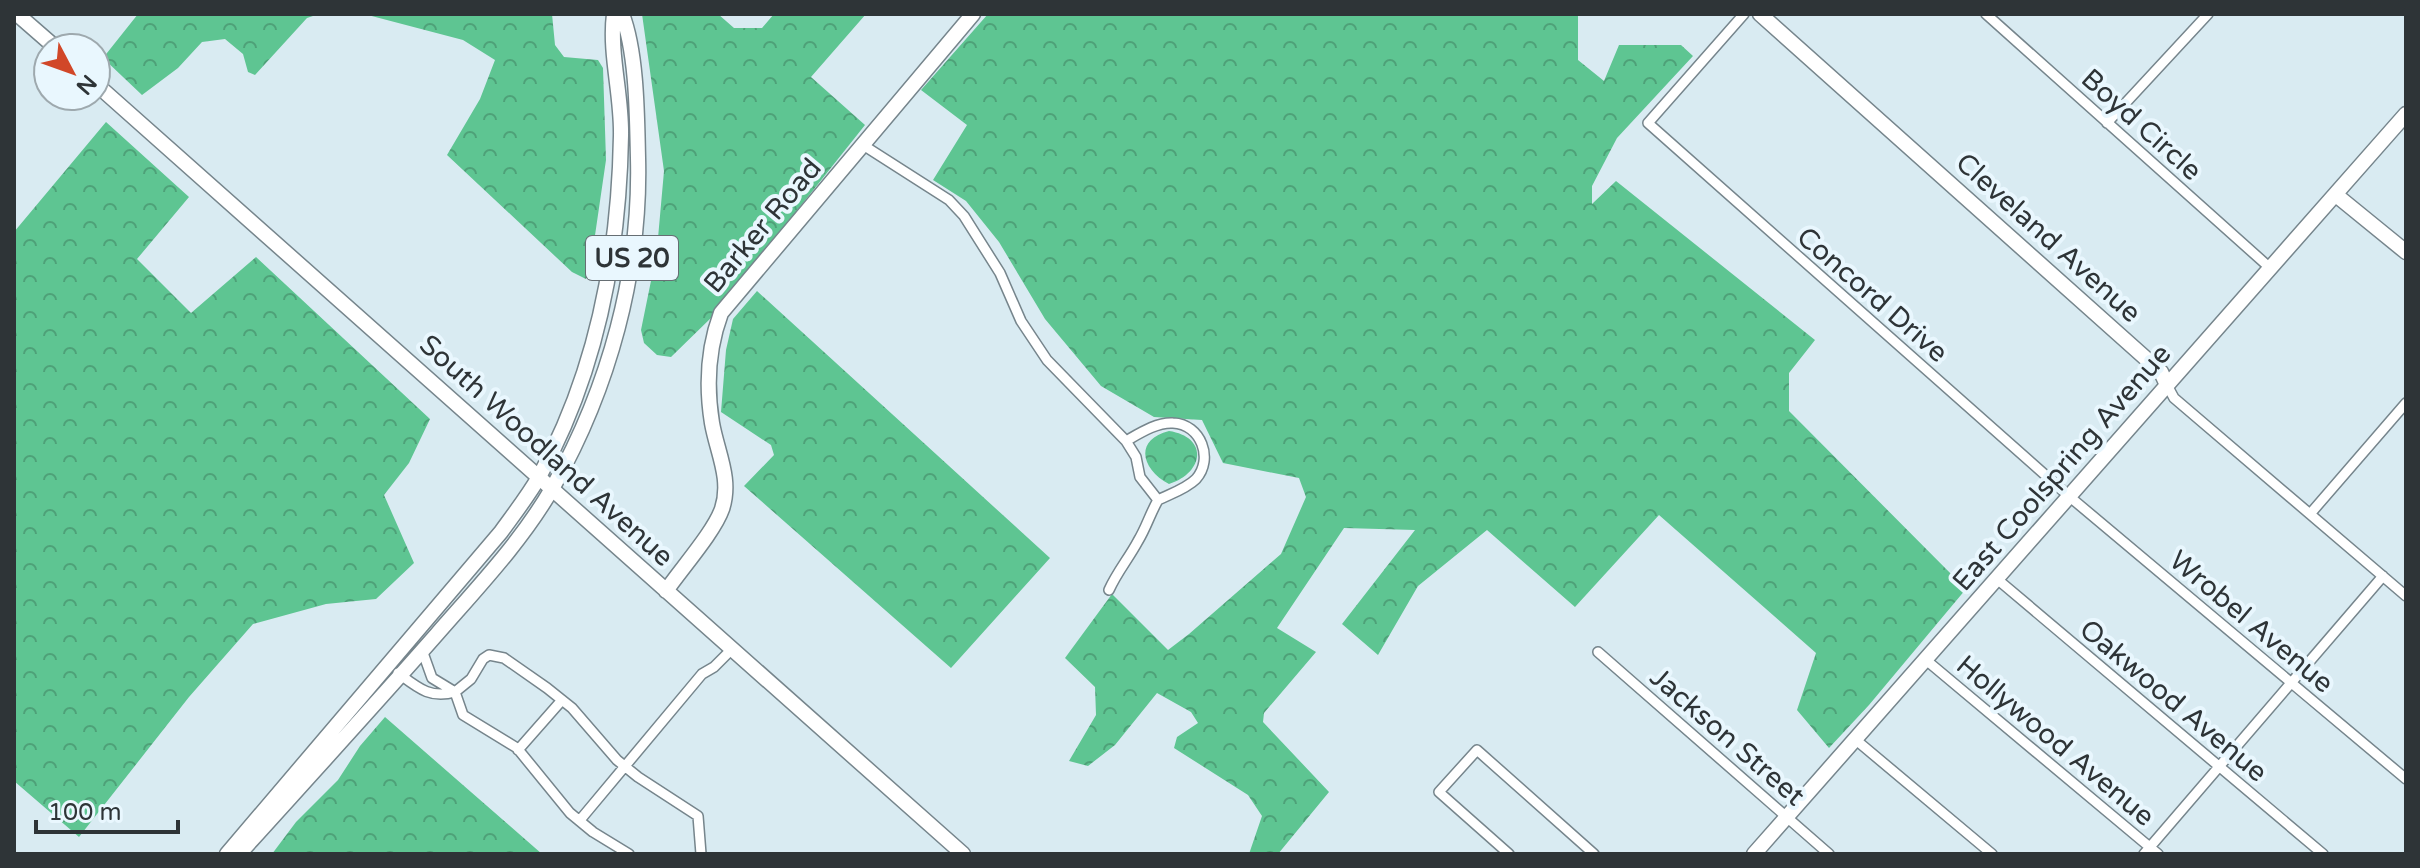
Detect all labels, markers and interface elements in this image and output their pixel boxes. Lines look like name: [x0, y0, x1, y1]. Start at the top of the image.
north arrow: [32, 32, 112, 112]
street label: Boyd Circle: [2074, 62, 2209, 188]
text: N: [71, 69, 102, 100]
street label: Cleveland Avenue: [1949, 146, 2148, 330]
street label: Barker Road: [697, 151, 829, 300]
street label: Concord Drive: [1790, 220, 1955, 370]
road number: US 20: [586, 236, 678, 280]
street label: South Woodland Avenue: [412, 328, 680, 574]
street label: East Coolspring Avenue: [1945, 337, 2178, 598]
street label: Wrobel Avenue: [2162, 543, 2340, 700]
street label: Oakwood Avenue: [2073, 612, 2274, 789]
street label: Hollywood Avenue: [1949, 648, 2161, 833]
street label: Jackson Street: [1643, 660, 1812, 813]
scale bar: [36, 784, 178, 834]
text: 100 m: [48, 798, 122, 827]

